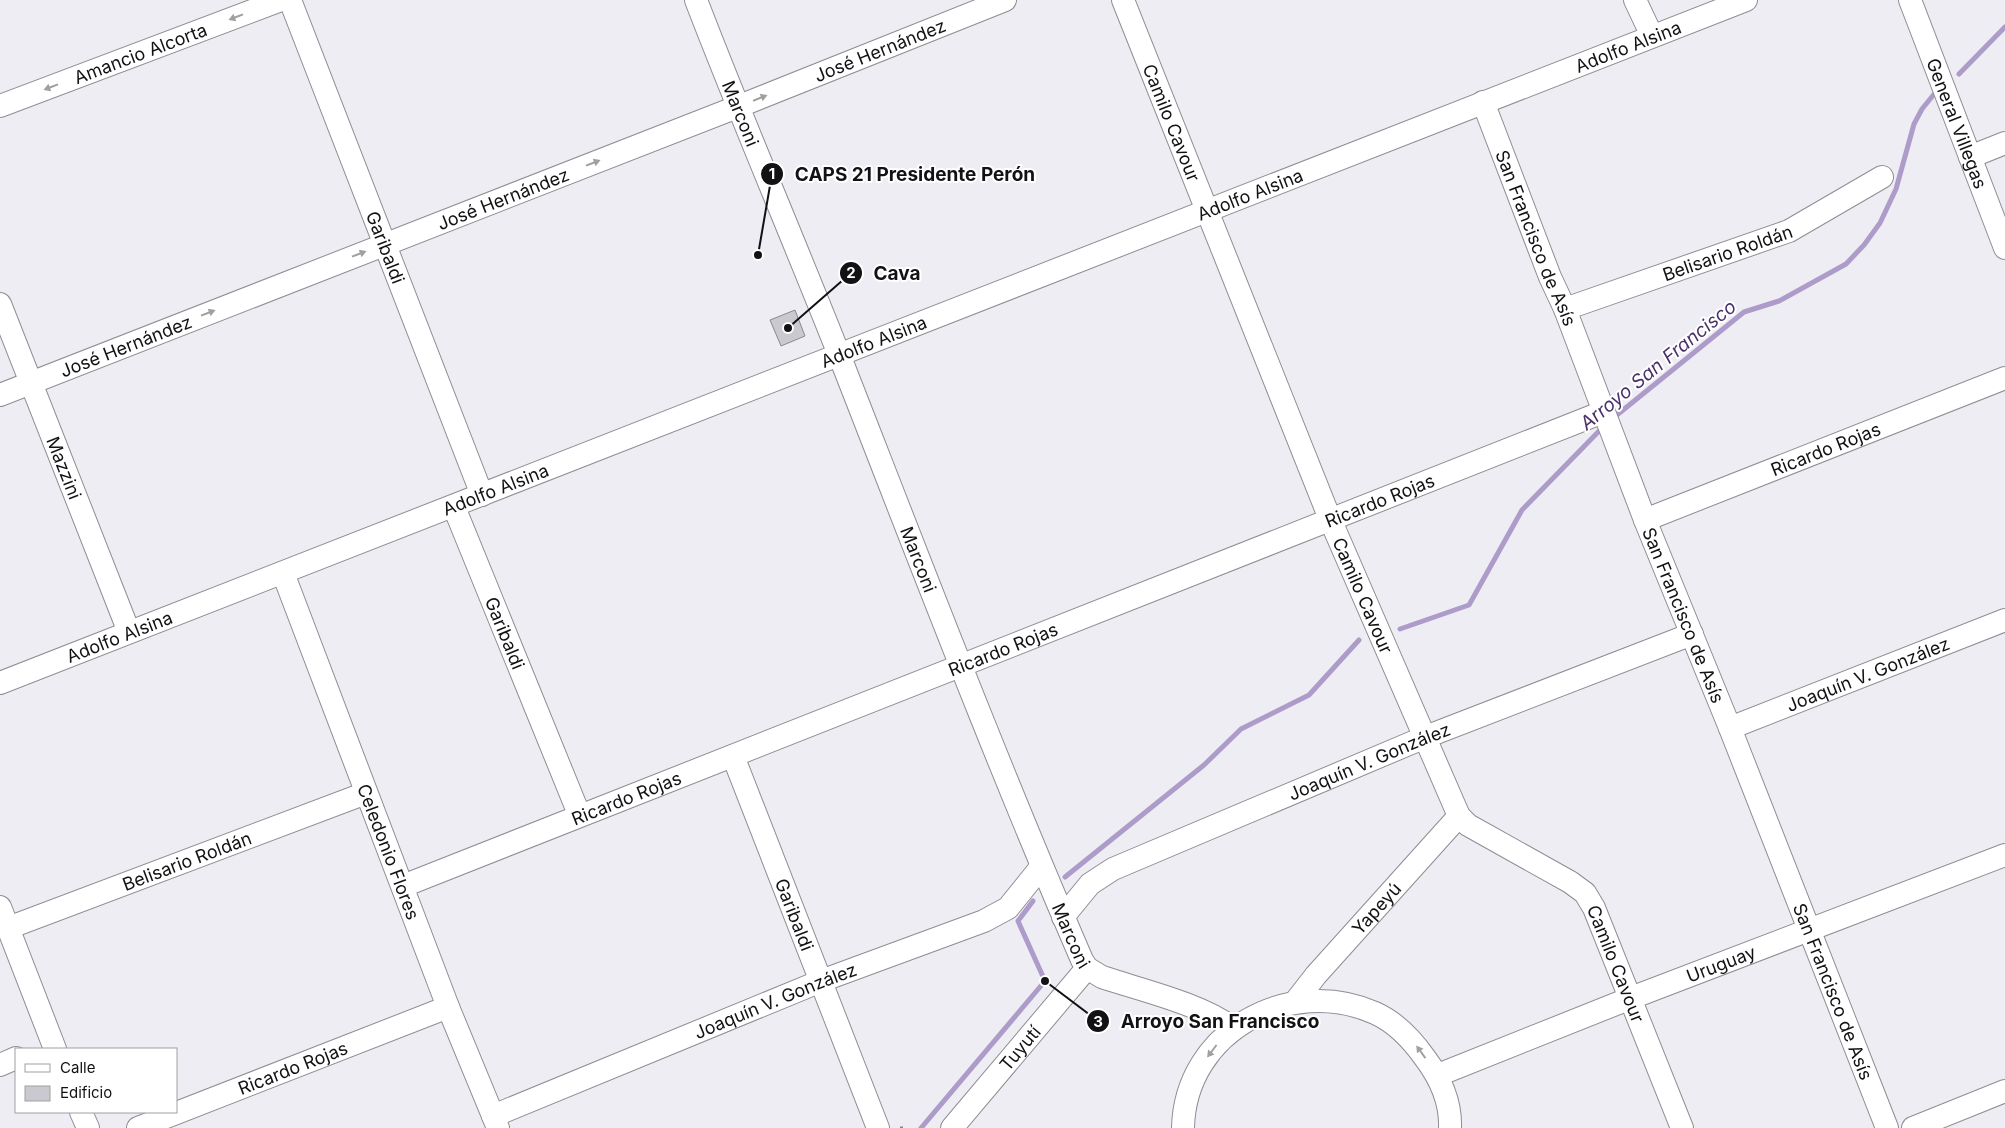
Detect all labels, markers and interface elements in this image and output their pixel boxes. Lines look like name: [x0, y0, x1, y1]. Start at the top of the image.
one-way arrow: [228, 14, 243, 21]
street label: José Hernández: [811, 14, 949, 86]
street label: Adolfo Alsina: [1572, 16, 1684, 76]
street label: Amancio Alcorta: [71, 18, 210, 88]
street label: General Villegas: [1923, 55, 1992, 191]
street label: Camilo Cavour: [1139, 61, 1205, 185]
street label: Marconi: [718, 78, 764, 149]
one-way arrow: [43, 83, 58, 91]
one-way arrow: [753, 94, 768, 102]
street label: San Francisco de Asís: [1492, 147, 1581, 329]
callout: CAPS 21 Presidente Perón: [760, 157, 1045, 191]
one-way arrow: [585, 159, 600, 166]
street label: José Hernández: [434, 163, 572, 234]
text: CAPS 21 Presidente Perón: [795, 163, 1035, 186]
text: 1: [769, 164, 775, 183]
street label: Adolfo Alsina: [1194, 164, 1306, 224]
street label: Garibaldi: [362, 208, 409, 286]
street label: Belisario Roldán: [1660, 220, 1795, 285]
one-way arrow: [352, 249, 367, 257]
callout: Cava: [839, 256, 931, 290]
text: Cava: [874, 262, 921, 285]
text: 2: [846, 263, 856, 282]
water label: Arroyo San Francisco: [1575, 295, 1741, 436]
one-way arrow: [201, 309, 216, 317]
street label: José Hernández: [57, 311, 195, 381]
street label: Adolfo Alsina: [818, 311, 930, 371]
street label: Ricardo Rojas: [1768, 418, 1883, 480]
street label: Mazzini: [43, 433, 86, 502]
street label: Adolfo Alsina: [439, 459, 551, 519]
street label: Ricardo Rojas: [1322, 469, 1437, 531]
street label: Marconi: [897, 523, 941, 595]
street label: San Francisco de Asís: [1639, 524, 1729, 706]
street label: Camilo Cavour: [1329, 534, 1398, 657]
street label: Garibaldi: [481, 594, 529, 672]
street label: Adolfo Alsina: [63, 606, 175, 667]
street label: Ricardo Rojas: [945, 618, 1061, 680]
street label: Joaquín V. González: [1783, 632, 1952, 715]
street label: Joaquín V. González: [1285, 718, 1453, 804]
street label: Ricardo Rojas: [568, 767, 684, 829]
street label: Celedonio Flores: [354, 781, 424, 922]
street label: Belisario Roldán: [119, 827, 254, 894]
street label: Garibaldi: [771, 875, 818, 954]
street label: Yapeyú: [1347, 878, 1405, 939]
street label: Marconi: [1048, 900, 1095, 972]
street label: San Francisco de Asís: [1789, 900, 1877, 1083]
street label: Camilo Cavour: [1583, 902, 1649, 1025]
street label: Uruguay: [1683, 941, 1758, 986]
street label: Joaquín V. González: [691, 958, 859, 1043]
callout: Arroyo San Francisco: [1086, 1004, 1330, 1038]
text: Arroyo San Francisco: [1121, 1010, 1319, 1033]
text: 3: [1093, 1012, 1103, 1031]
street label: Tuyutí: [995, 1021, 1045, 1074]
street label: Ricardo Rojas: [235, 1037, 350, 1099]
one-way arrow: [1207, 1044, 1217, 1057]
one-way arrow: [1416, 1045, 1426, 1058]
legend: [15, 1048, 178, 1113]
text: Calle: [60, 1058, 95, 1077]
text: Edificio: [60, 1083, 112, 1102]

